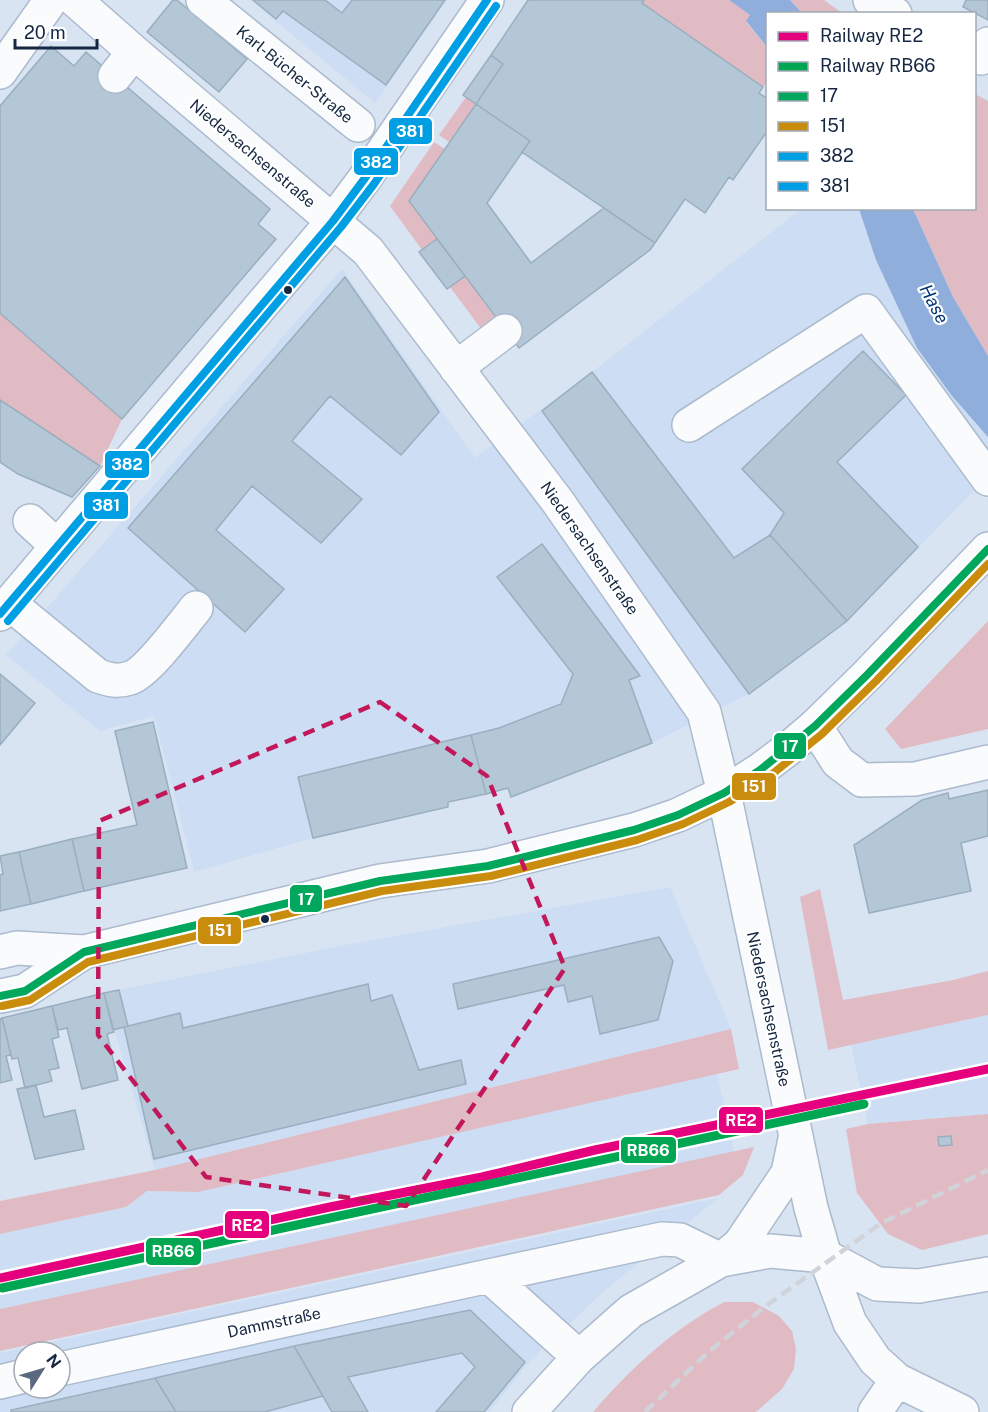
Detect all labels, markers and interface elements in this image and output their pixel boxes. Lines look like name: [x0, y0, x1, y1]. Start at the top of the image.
scale bar: [15, 12, 98, 50]
legend: [766, 12, 976, 210]
text: 20 m: [24, 22, 66, 43]
street label: Karl-Bücher-Straße: [233, 22, 357, 127]
text: Railway RE2: [820, 25, 923, 46]
text: Railway RB66: [820, 55, 936, 76]
text: 17: [820, 85, 838, 106]
street label: Niedersachsenstraße: [186, 95, 319, 212]
text: 151: [820, 115, 846, 136]
line badge: 381: [388, 117, 433, 145]
text: 381: [396, 122, 424, 141]
text: 382: [820, 145, 854, 166]
line badge: 382: [353, 147, 399, 176]
text: 382: [360, 153, 392, 172]
text: 381: [820, 175, 850, 196]
water label: Hase: [915, 281, 953, 327]
unlabelled marker: [282, 284, 294, 296]
line badge: 382: [104, 450, 150, 479]
text: 382: [111, 455, 143, 474]
street label: Niedersachsenstraße: [536, 478, 643, 619]
line badge: 381: [83, 491, 129, 520]
text: 381: [92, 496, 120, 515]
line badge: 17: [773, 732, 807, 760]
text: 17: [782, 737, 798, 756]
line badge: 151: [731, 772, 777, 801]
text: 151: [742, 777, 766, 796]
line badge: 17: [289, 884, 323, 913]
text: 17: [298, 890, 314, 909]
unlabelled marker: [259, 913, 271, 925]
line badge: 151: [197, 916, 242, 945]
text: 151: [208, 921, 232, 940]
street label: Niedersachsenstraße: [743, 930, 794, 1089]
line badge: RE2: [718, 1106, 764, 1134]
text: RE2: [725, 1111, 757, 1130]
line badge: RB66: [620, 1136, 677, 1164]
text: RB66: [626, 1141, 670, 1160]
line badge: RE2: [224, 1210, 270, 1239]
text: RE2: [231, 1216, 263, 1235]
line badge: RB66: [145, 1237, 202, 1266]
text: RB66: [151, 1242, 195, 1261]
street label: Dammstraße: [226, 1303, 323, 1342]
north arrow: [12, 1340, 72, 1400]
text: N: [42, 1351, 65, 1372]

